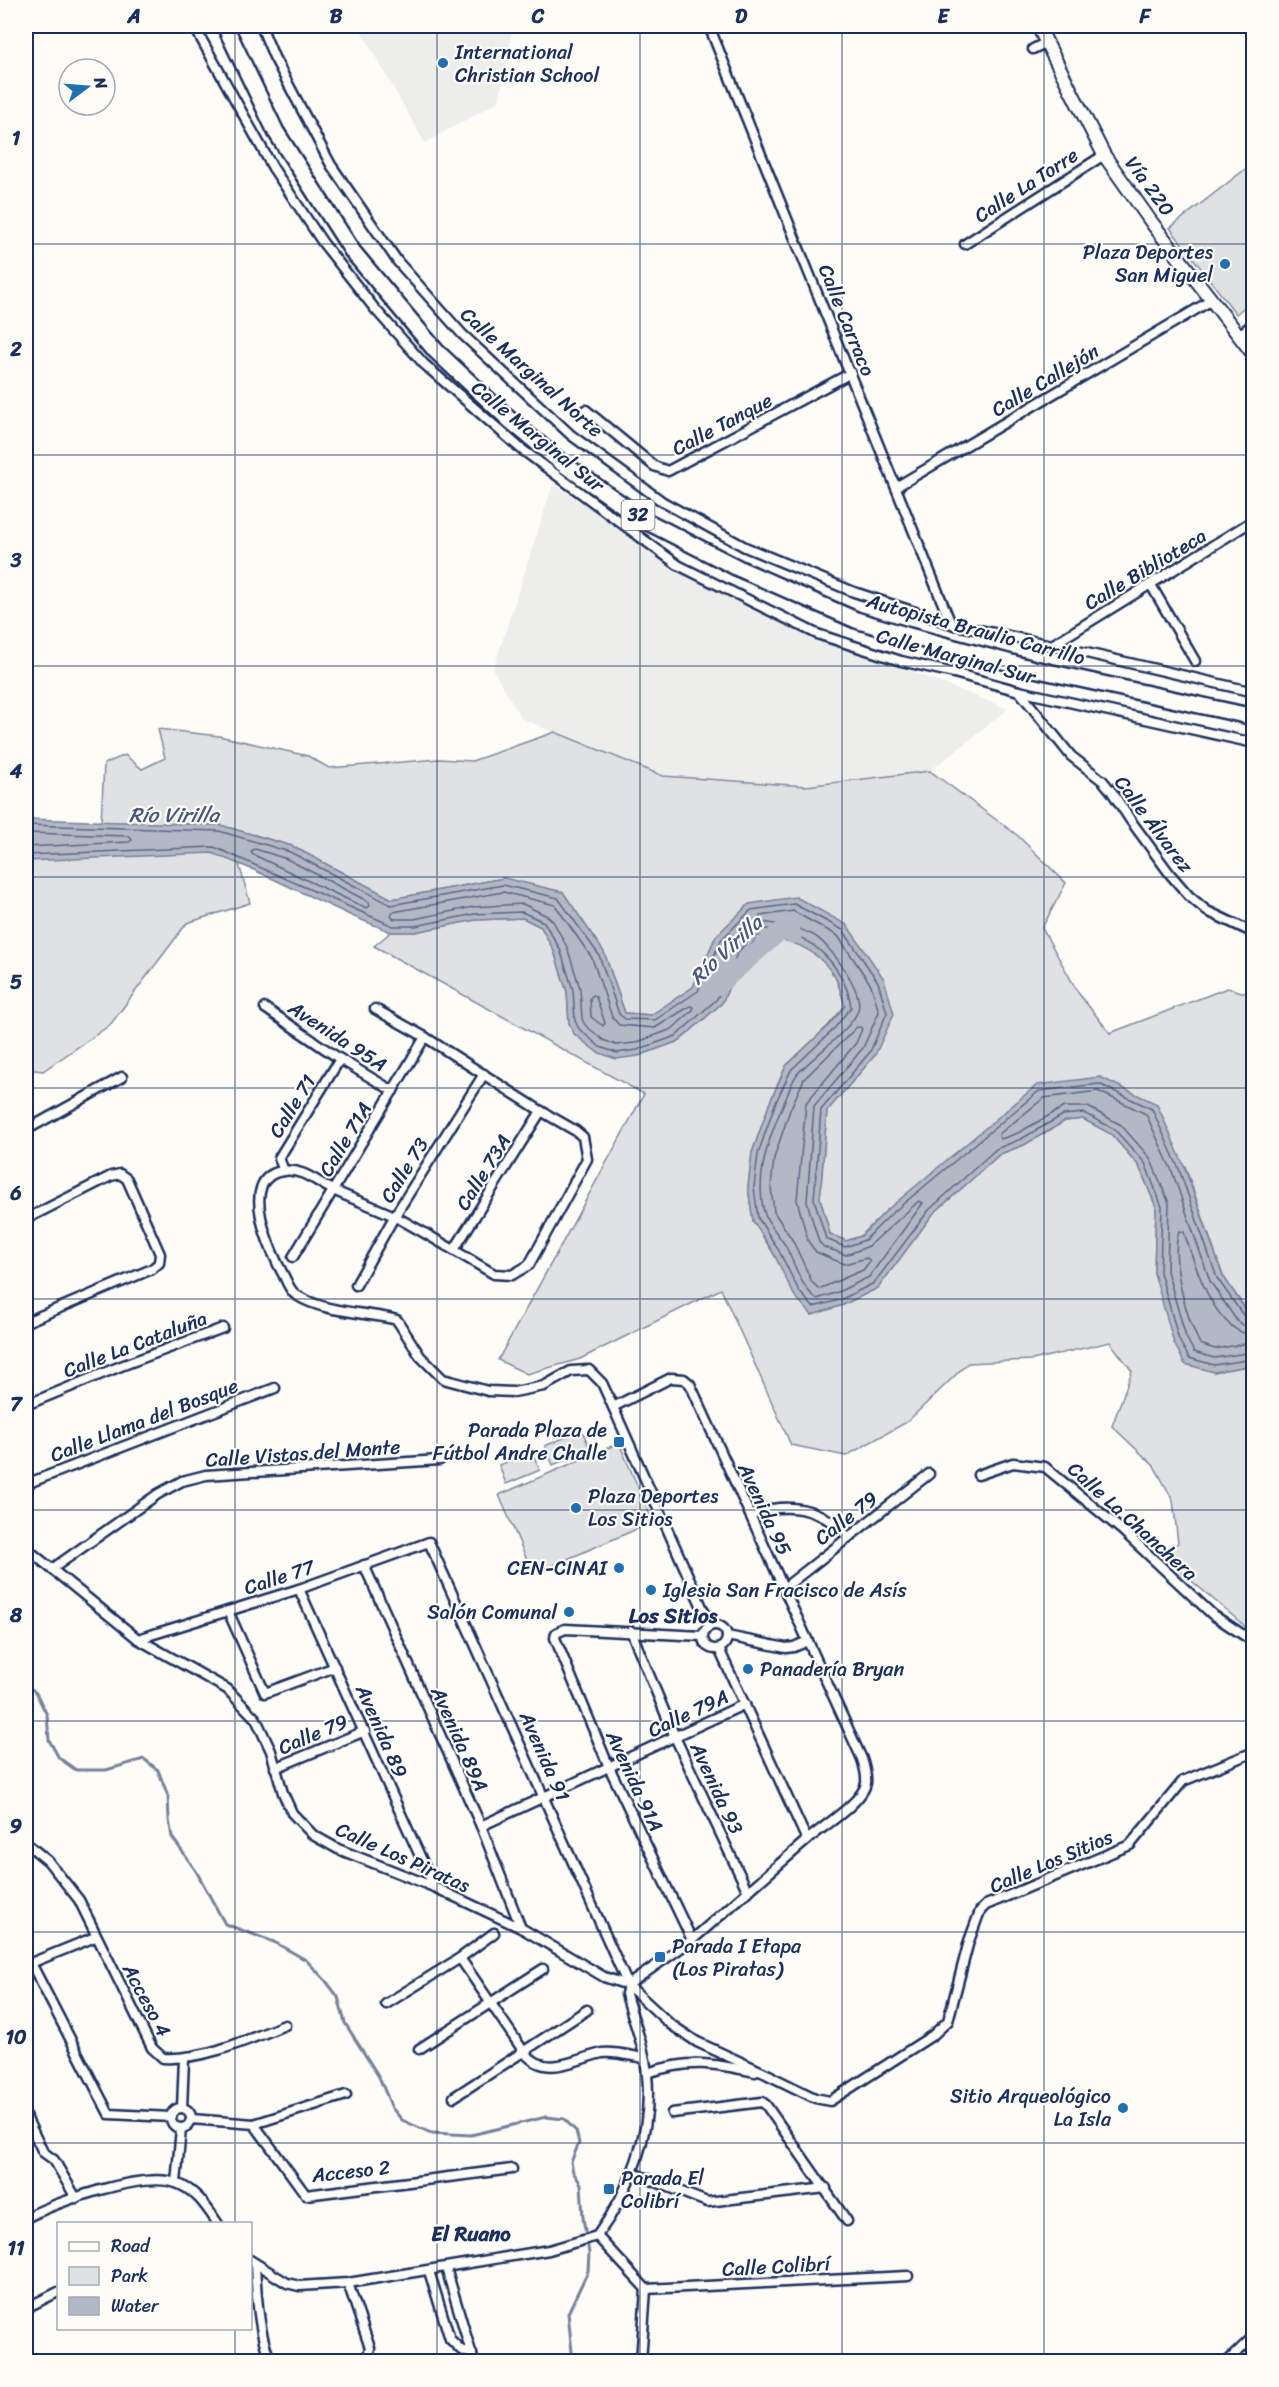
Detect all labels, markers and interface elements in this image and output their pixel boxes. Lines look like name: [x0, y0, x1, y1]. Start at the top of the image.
text: A: [126, 0, 141, 34]
text: B: [330, 0, 343, 34]
text: C: [531, 0, 545, 34]
text: D: [735, 0, 748, 34]
text: E: [937, 0, 950, 34]
text: F: [1139, 0, 1152, 34]
place label: International Christian School: [454, 35, 600, 93]
marker: International Christian School: [436, 56, 450, 70]
north arrow: [57, 57, 117, 117]
text: N: [85, 73, 117, 93]
text: 1: [12, 121, 21, 156]
street label: Calle La Torre: [967, 138, 1086, 232]
street label: Vía 220: [1115, 148, 1184, 224]
place label: Plaza Deportes San Miguel: [1083, 235, 1214, 293]
marker: Plaza Deportes San Miguel: [1218, 257, 1232, 271]
street label: Calle Carraco: [808, 259, 885, 382]
street label: Calle Marginal Norte: [452, 298, 611, 447]
text: 2: [9, 332, 22, 367]
street label: Calle Callejón: [984, 334, 1106, 427]
street label: Calle Marginal Sur: [463, 371, 614, 503]
street label: Calle Tanque: [666, 383, 779, 466]
road number: 32: [622, 500, 654, 530]
street label: Calle Biblioteca: [1077, 519, 1214, 620]
text: 3: [10, 543, 22, 578]
street label: Autopista Braulio Carrillo: [862, 583, 1089, 676]
street label: Calle Marginal Sur: [872, 618, 1041, 695]
text: 4: [9, 754, 23, 789]
street label: Calle Álvarez: [1105, 768, 1203, 881]
water label: Río Virilla: [129, 796, 220, 834]
water label: Río Virilla: [680, 904, 773, 995]
text: 5: [10, 965, 22, 1000]
street label: Avenida 95A: [280, 991, 394, 1082]
street label: Calle 71: [259, 1068, 326, 1145]
street label: Calle 71A: [309, 1095, 382, 1184]
street label: Calle 73A: [446, 1127, 521, 1218]
street label: Calle 73: [371, 1131, 438, 1210]
text: 6: [9, 1176, 22, 1211]
street label: Calle La Cataluña: [58, 1301, 212, 1388]
street label: Calle Llama del Bosque: [45, 1368, 243, 1472]
text: 7: [10, 1387, 23, 1422]
place label: Parada Plaza de Fútbol Andre Challe: [433, 1413, 607, 1471]
street label: Calle Vistas del Monte: [204, 1429, 402, 1478]
marker: Parada Plaza de Fútbol Andre Challe: [612, 1435, 626, 1449]
street label: Calle La Chanchera: [1059, 1453, 1206, 1590]
street label: Avenida 95: [727, 1456, 801, 1562]
place label: Plaza Deportes Los Sitios: [588, 1479, 719, 1537]
street label: Calle 79: [807, 1482, 886, 1555]
marker: Plaza Deportes Los Sitios: [569, 1501, 583, 1515]
street label: Calle 77: [239, 1549, 320, 1605]
place label: CEN-CINAI: [507, 1551, 608, 1586]
marker: CEN-CINAI: [612, 1561, 626, 1575]
place label: Iglesia San Fracisco de Asís: [662, 1573, 908, 1608]
marker: Iglesia San Fracisco de Asís: [644, 1583, 658, 1597]
place label: Salón Comunal: [427, 1595, 558, 1630]
district label: Los Sitios: [629, 1597, 718, 1635]
text: 8: [9, 1598, 23, 1633]
marker: Salón Comunal: [562, 1605, 576, 1619]
place label: Panadería Bryan: [760, 1652, 904, 1687]
marker: Panadería Bryan: [741, 1662, 755, 1676]
street label: Avenida 89: [345, 1678, 418, 1784]
street label: Calle 79A: [642, 1679, 735, 1748]
street label: Avenida 89A: [420, 1680, 498, 1798]
street label: Calle 79: [273, 1704, 354, 1765]
street label: Avenida 91: [509, 1704, 580, 1807]
street label: Avenida 91A: [595, 1724, 673, 1838]
street label: Avenida 93: [680, 1735, 753, 1840]
text: 9: [10, 1809, 22, 1844]
street label: Calle Los Piratas: [330, 1812, 476, 1903]
street label: Calle Los Sitios: [984, 1819, 1119, 1903]
place label: Parada I Etapa (Los Piratas): [672, 1929, 802, 1987]
marker: Parada I Etapa (Los Piratas): [653, 1950, 667, 1964]
street label: Acceso 4: [112, 1956, 181, 2044]
text: 10: [5, 2020, 27, 2055]
place label: Sitio Arqueológico La Isla: [950, 2079, 1112, 2137]
marker: Sitio Arqueológico La Isla: [1116, 2101, 1130, 2115]
street label: Acceso 2: [309, 2150, 392, 2193]
place label: Parada El Colibrí: [621, 2161, 704, 2219]
marker: Parada El Colibrí: [602, 2182, 616, 2196]
district label: El Ruano: [431, 2215, 511, 2253]
legend: [57, 2222, 252, 2330]
text: Road: [111, 2230, 151, 2262]
text: 11: [7, 2231, 25, 2266]
street label: Calle Colibrí: [721, 2246, 833, 2287]
text: Park: [111, 2260, 148, 2292]
text: Water: [111, 2290, 160, 2322]

